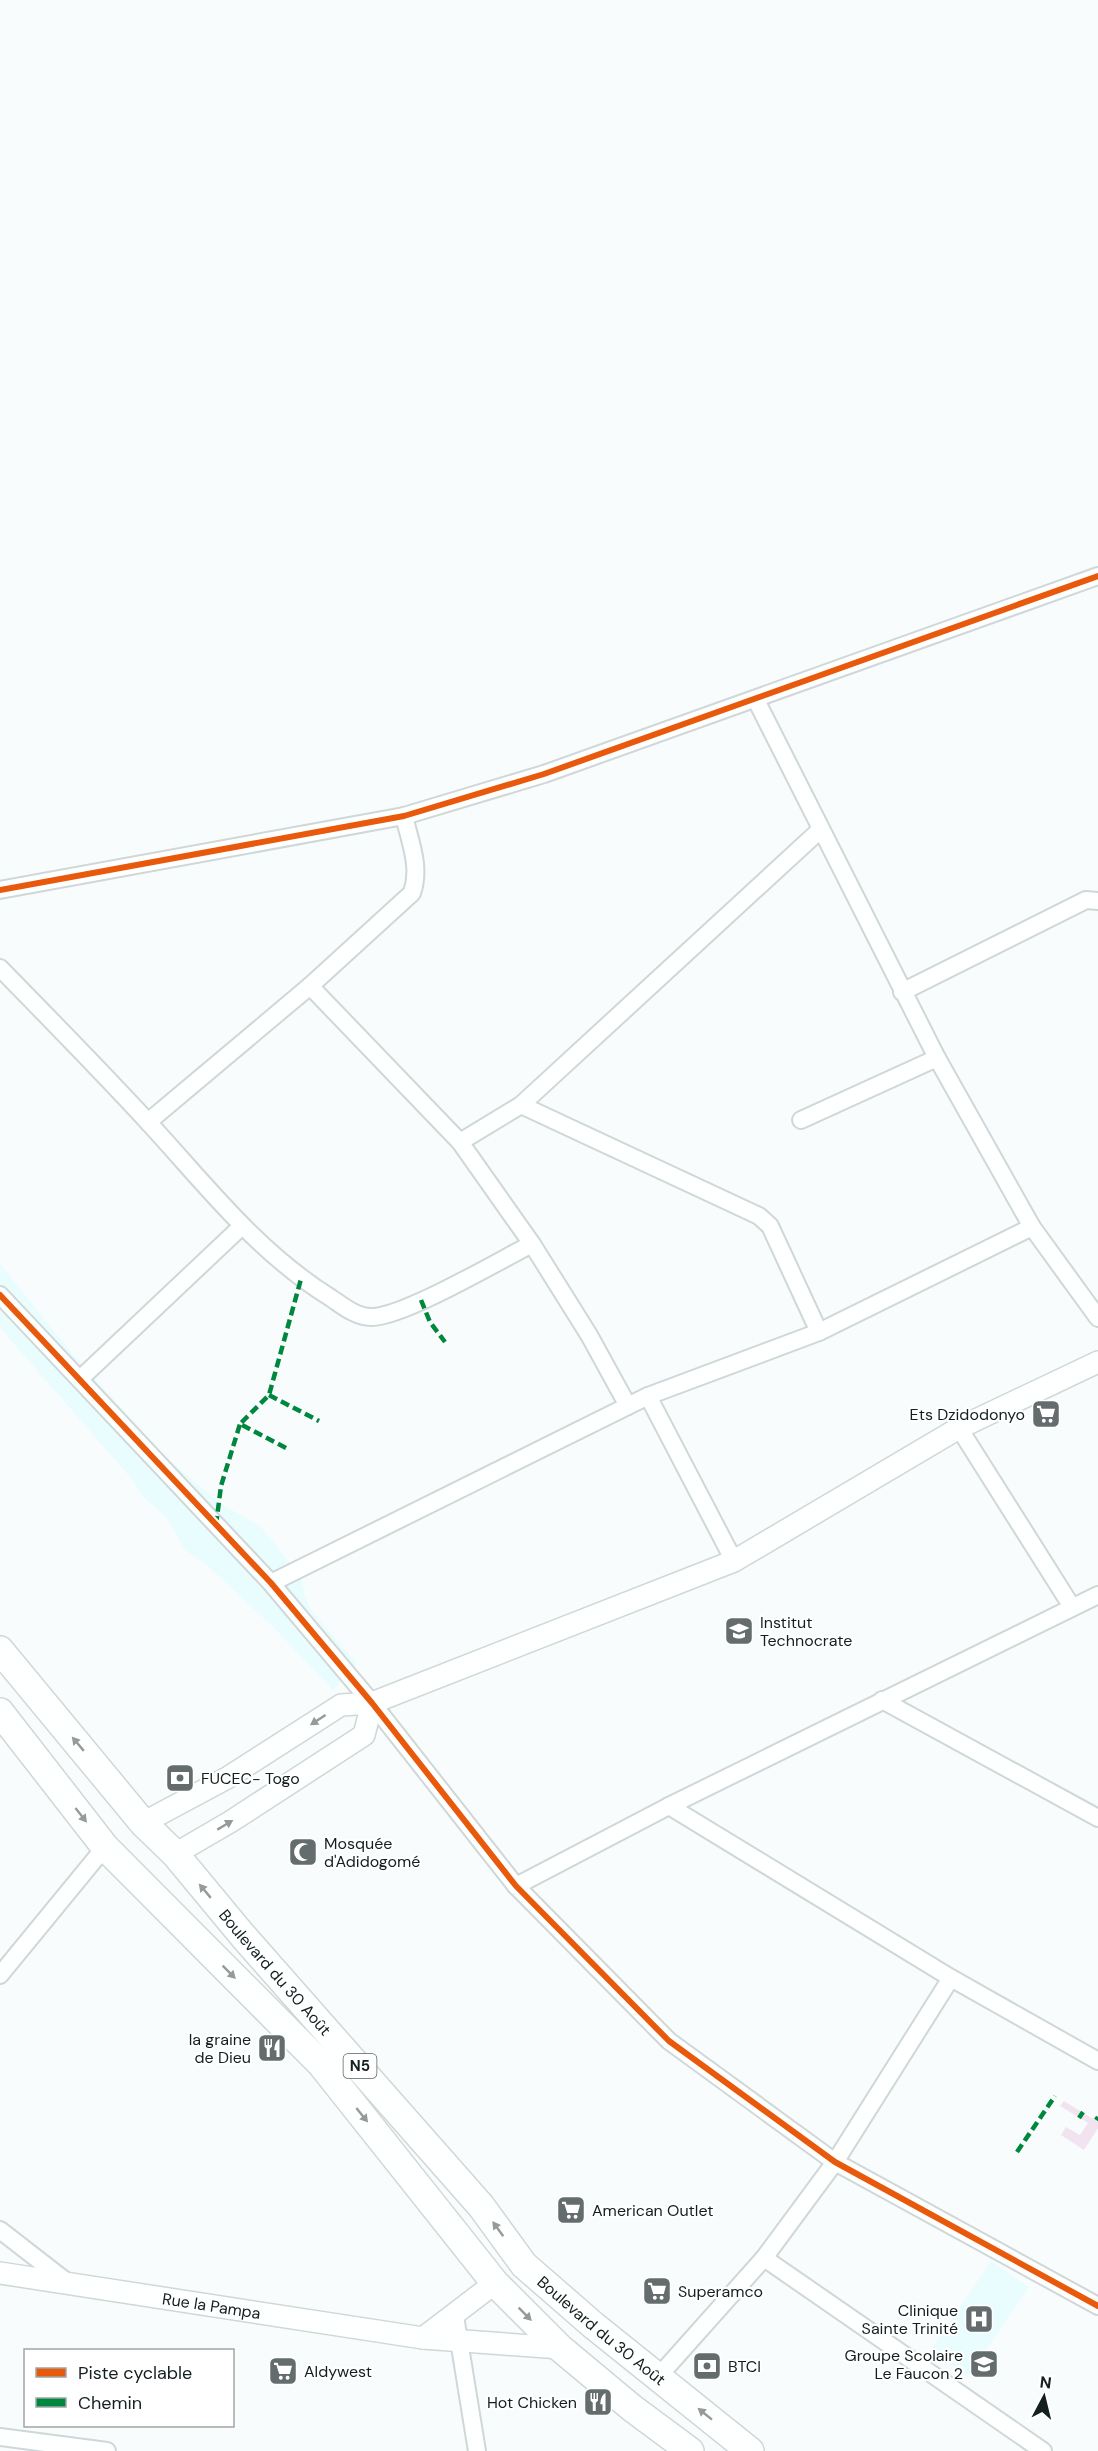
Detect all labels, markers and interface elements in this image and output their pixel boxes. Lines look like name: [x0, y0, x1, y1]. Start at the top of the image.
supermarket icon: Ets Dzidodonyo: [1030, 1398, 1062, 1430]
place label: Ets Dzidodonyo: [910, 1404, 1025, 1425]
place label: Institut Technocrate: [760, 1612, 852, 1651]
school or university icon: Institut Technocrate: [723, 1615, 755, 1647]
one-way arrow: [310, 1714, 326, 1725]
one-way arrow: [72, 1737, 85, 1752]
bank icon: FUCEC- Togo: [164, 1762, 196, 1794]
place label: FUCEC- Togo: [201, 1768, 300, 1789]
one-way arrow: [75, 1807, 87, 1823]
one-way arrow: [217, 1819, 233, 1830]
place label: Mosquée d'Adidogomé: [324, 1833, 420, 1872]
mosque icon: Mosquée d'Adidogomé: [287, 1836, 319, 1868]
one-way arrow: [199, 1883, 212, 1899]
street label: Boulevard du 30 Août: [215, 1905, 336, 2040]
one-way arrow: [222, 1965, 236, 1980]
place label: la graine de Dieu: [189, 2029, 251, 2068]
restaurant icon: la graine de Dieu: [256, 2032, 288, 2064]
road number: N5: [344, 2054, 376, 2078]
one-way arrow: [355, 2107, 368, 2123]
supermarket icon: American Outlet: [555, 2194, 587, 2226]
place label: American Outlet: [592, 2200, 714, 2221]
one-way arrow: [492, 2221, 504, 2237]
street label: Boulevard du 30 Août: [533, 2271, 670, 2390]
supermarket icon: Superamco: [641, 2275, 673, 2307]
place label: Superamco: [678, 2281, 763, 2302]
street label: Rue la Pampa: [161, 2288, 262, 2323]
place label: Clinique Sainte Trinité: [862, 2300, 958, 2339]
hospital icon: Clinique Sainte Trinité: [963, 2303, 995, 2335]
one-way arrow: [518, 2306, 532, 2320]
place label: Groupe Scolaire Le Faucon 2: [845, 2345, 963, 2384]
school or university icon: Groupe Scolaire Le Faucon 2: [968, 2348, 1000, 2380]
legend: [24, 2349, 234, 2427]
bank icon: BTCI: [691, 2350, 723, 2382]
supermarket icon: Aldywest: [267, 2355, 299, 2387]
place label: BTCI: [728, 2356, 761, 2377]
text: Piste cyclable: [78, 2361, 192, 2385]
place label: Aldywest: [304, 2361, 372, 2382]
north arrow: [1014, 2367, 1074, 2427]
text: N: [1039, 2371, 1053, 2394]
restaurant icon: Hot Chicken: [582, 2386, 614, 2418]
text: Chemin: [78, 2391, 142, 2415]
place label: Hot Chicken: [487, 2392, 577, 2413]
one-way arrow: [697, 2408, 713, 2421]

